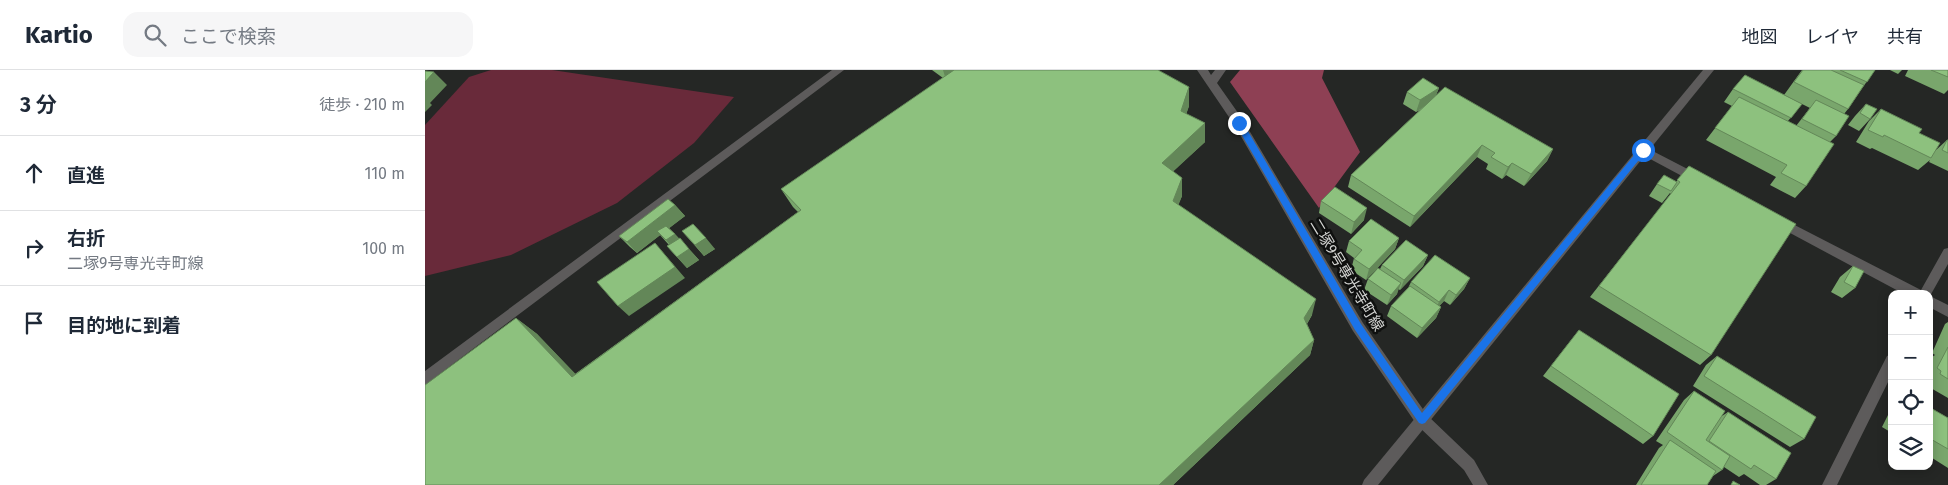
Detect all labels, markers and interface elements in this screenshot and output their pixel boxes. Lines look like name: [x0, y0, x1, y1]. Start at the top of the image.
search box: [123, 12, 473, 57]
text: Kartio: [25, 21, 93, 49]
icon: search: [141, 21, 169, 49]
text: ここで検索: [181, 25, 276, 48]
text: 地図: [1742, 26, 1778, 48]
text: レイヤ: [1806, 26, 1859, 48]
text: 共有: [1887, 26, 1923, 48]
text: 3 分: [20, 92, 57, 118]
text: 徒歩 · 210 m: [319, 95, 405, 114]
route end: [1228, 112, 1251, 135]
route start: [1632, 139, 1655, 162]
icon: ahead: [20, 159, 48, 187]
text: 直進: [67, 164, 105, 187]
text: 110 m: [364, 164, 405, 183]
street label: 二塚9号専光寺町線: [1306, 216, 1388, 334]
text: 右折: [67, 227, 105, 250]
icon: right: [20, 234, 48, 262]
text: 100 m: [362, 239, 405, 258]
text: 二塚9号専光寺町線: [67, 254, 203, 273]
map controls: [1888, 290, 1933, 470]
button: +: [1888, 290, 1933, 335]
icon: arrive: [20, 309, 48, 337]
text: 目的地に到着: [67, 314, 181, 337]
button: −: [1888, 335, 1933, 380]
button: locate: [1888, 380, 1933, 425]
button: layers: [1888, 425, 1933, 470]

